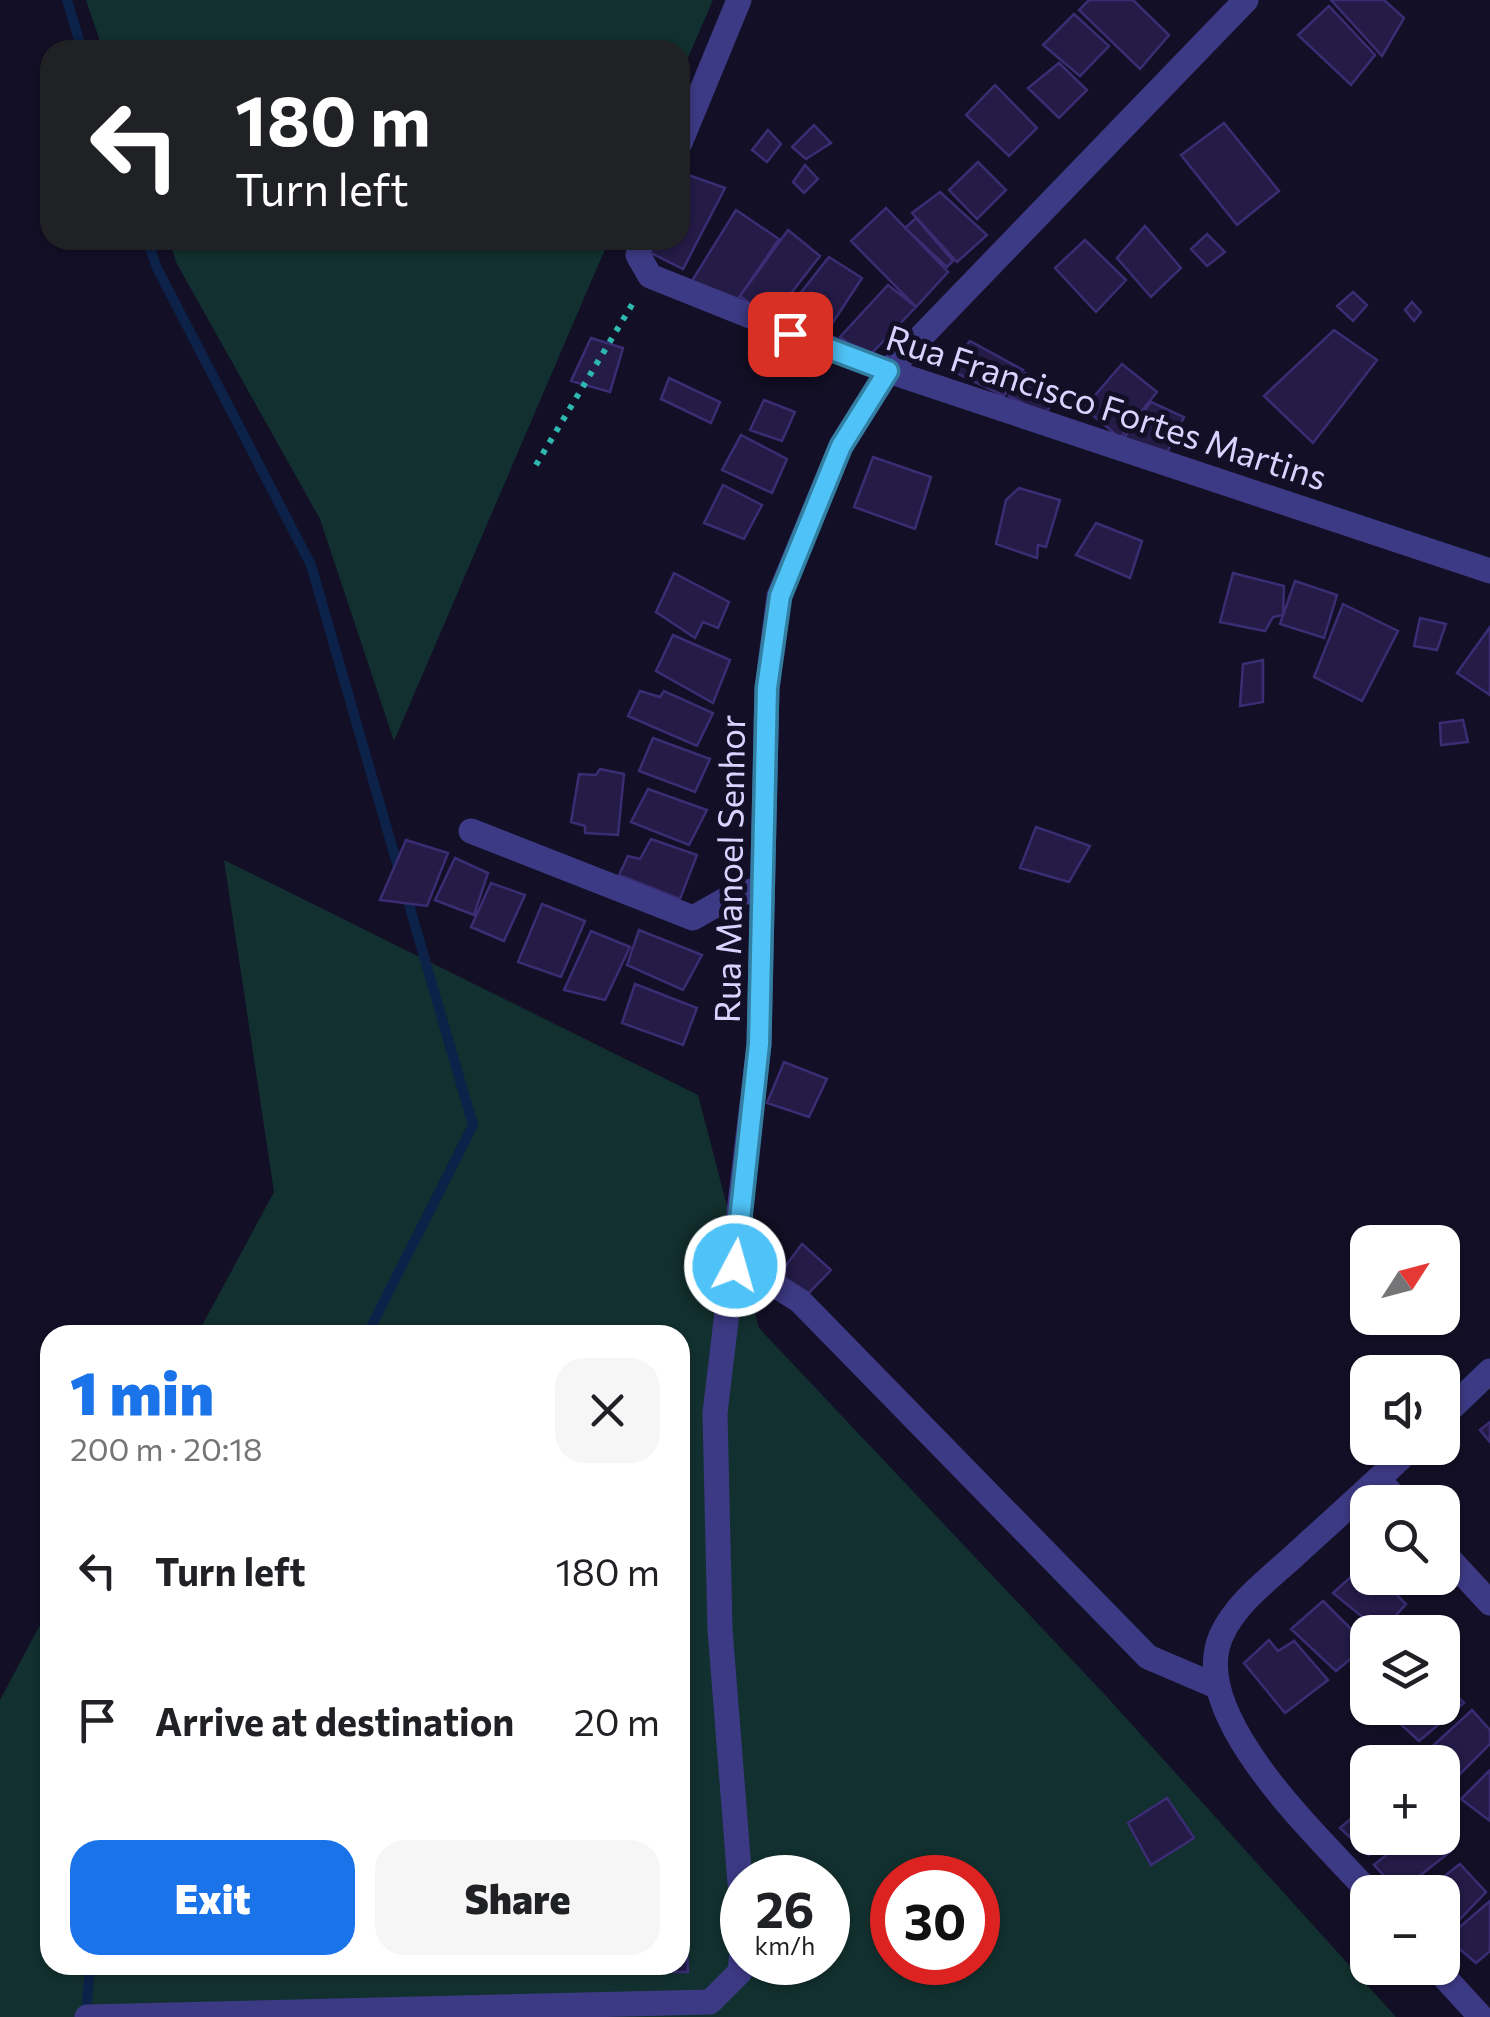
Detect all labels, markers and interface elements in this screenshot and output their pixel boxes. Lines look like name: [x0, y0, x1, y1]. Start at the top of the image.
text: 180 m: [235, 75, 431, 160]
icon: left: [70, 80, 200, 210]
text: Turn left: [235, 160, 409, 215]
pin: [748, 292, 833, 377]
icon: arrive: [763, 307, 818, 362]
street label: Rua Francisco Fortes Martins: [881, 314, 1333, 498]
street label: Rua Manoel Senhor: [704, 714, 752, 1024]
position arrow: [683, 1214, 787, 1318]
north arrow: [1350, 1225, 1460, 1335]
map controls: [1350, 1225, 1460, 1985]
text: 1 min: [70, 1354, 214, 1427]
button: sound: [1350, 1355, 1460, 1465]
button: close: [555, 1358, 660, 1463]
text: 200 m · 20:18: [70, 1428, 262, 1468]
button: search: [1350, 1485, 1460, 1595]
icon: left: [70, 1543, 125, 1598]
text: Turn left: [155, 1547, 306, 1594]
text: 180 m: [555, 1547, 660, 1594]
button: layers: [1350, 1615, 1460, 1725]
icon: arrive: [70, 1693, 125, 1748]
text: Arrive at destination: [155, 1697, 514, 1744]
text: 20 m: [574, 1697, 660, 1744]
button: +: [1350, 1745, 1460, 1855]
button: Exit: [70, 1840, 355, 1955]
button: Share: [375, 1840, 660, 1955]
speed limit sign: 30: [870, 1855, 1000, 1985]
button: −: [1350, 1875, 1460, 1985]
text: 26: [755, 1877, 814, 1938]
text: km/h: [755, 1930, 815, 1960]

